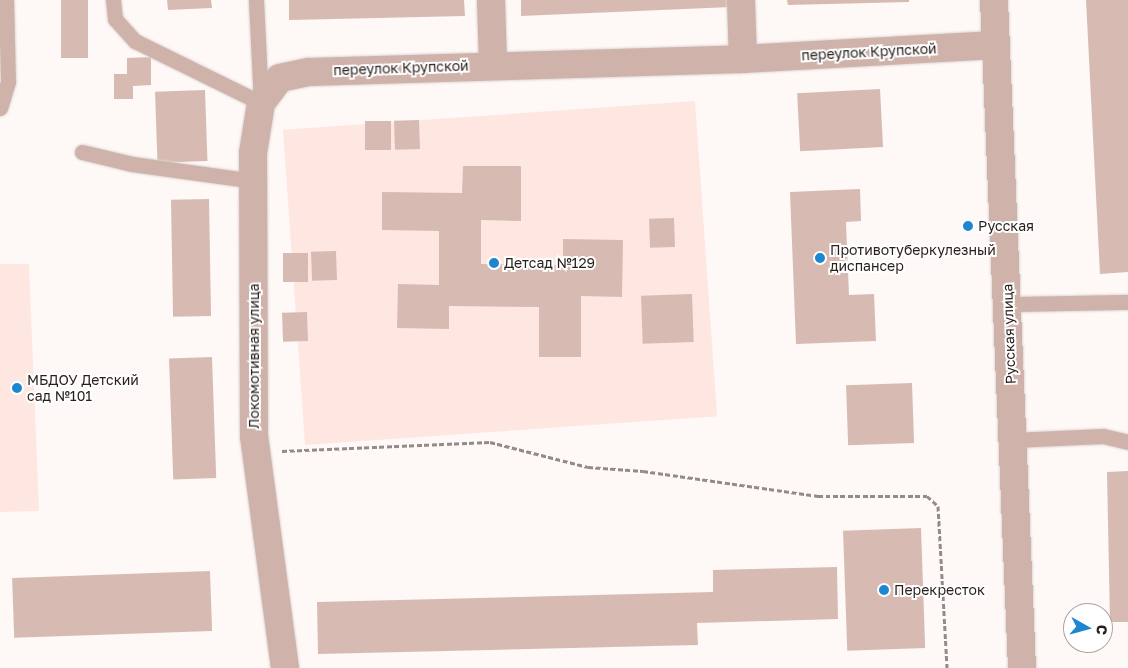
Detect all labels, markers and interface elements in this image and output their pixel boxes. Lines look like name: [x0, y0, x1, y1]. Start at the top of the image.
street label: переулок Крупской: [801, 40, 937, 64]
street label: переулок Крупской: [333, 57, 469, 79]
place label: Русская: [978, 218, 1034, 234]
marker: Русская: [962, 220, 974, 232]
place label: Противотуберкулезный диспансер: [830, 242, 996, 274]
marker: Противотуберкулезный диспансер: [814, 252, 826, 264]
place label: Детсад №129: [504, 255, 595, 271]
marker: Детсад №129: [488, 257, 500, 269]
street label: Локомотивная улица: [246, 283, 262, 429]
street label: Русская улица: [999, 283, 1019, 385]
place label: МБДОУ Детский сад №101: [27, 372, 139, 404]
marker: МБДОУ Детский сад №101: [11, 382, 23, 394]
place label: Перекресток: [894, 582, 985, 598]
marker: Перекресток: [878, 584, 890, 596]
north arrow: [1063, 603, 1113, 653]
text: С: [1093, 624, 1111, 636]

